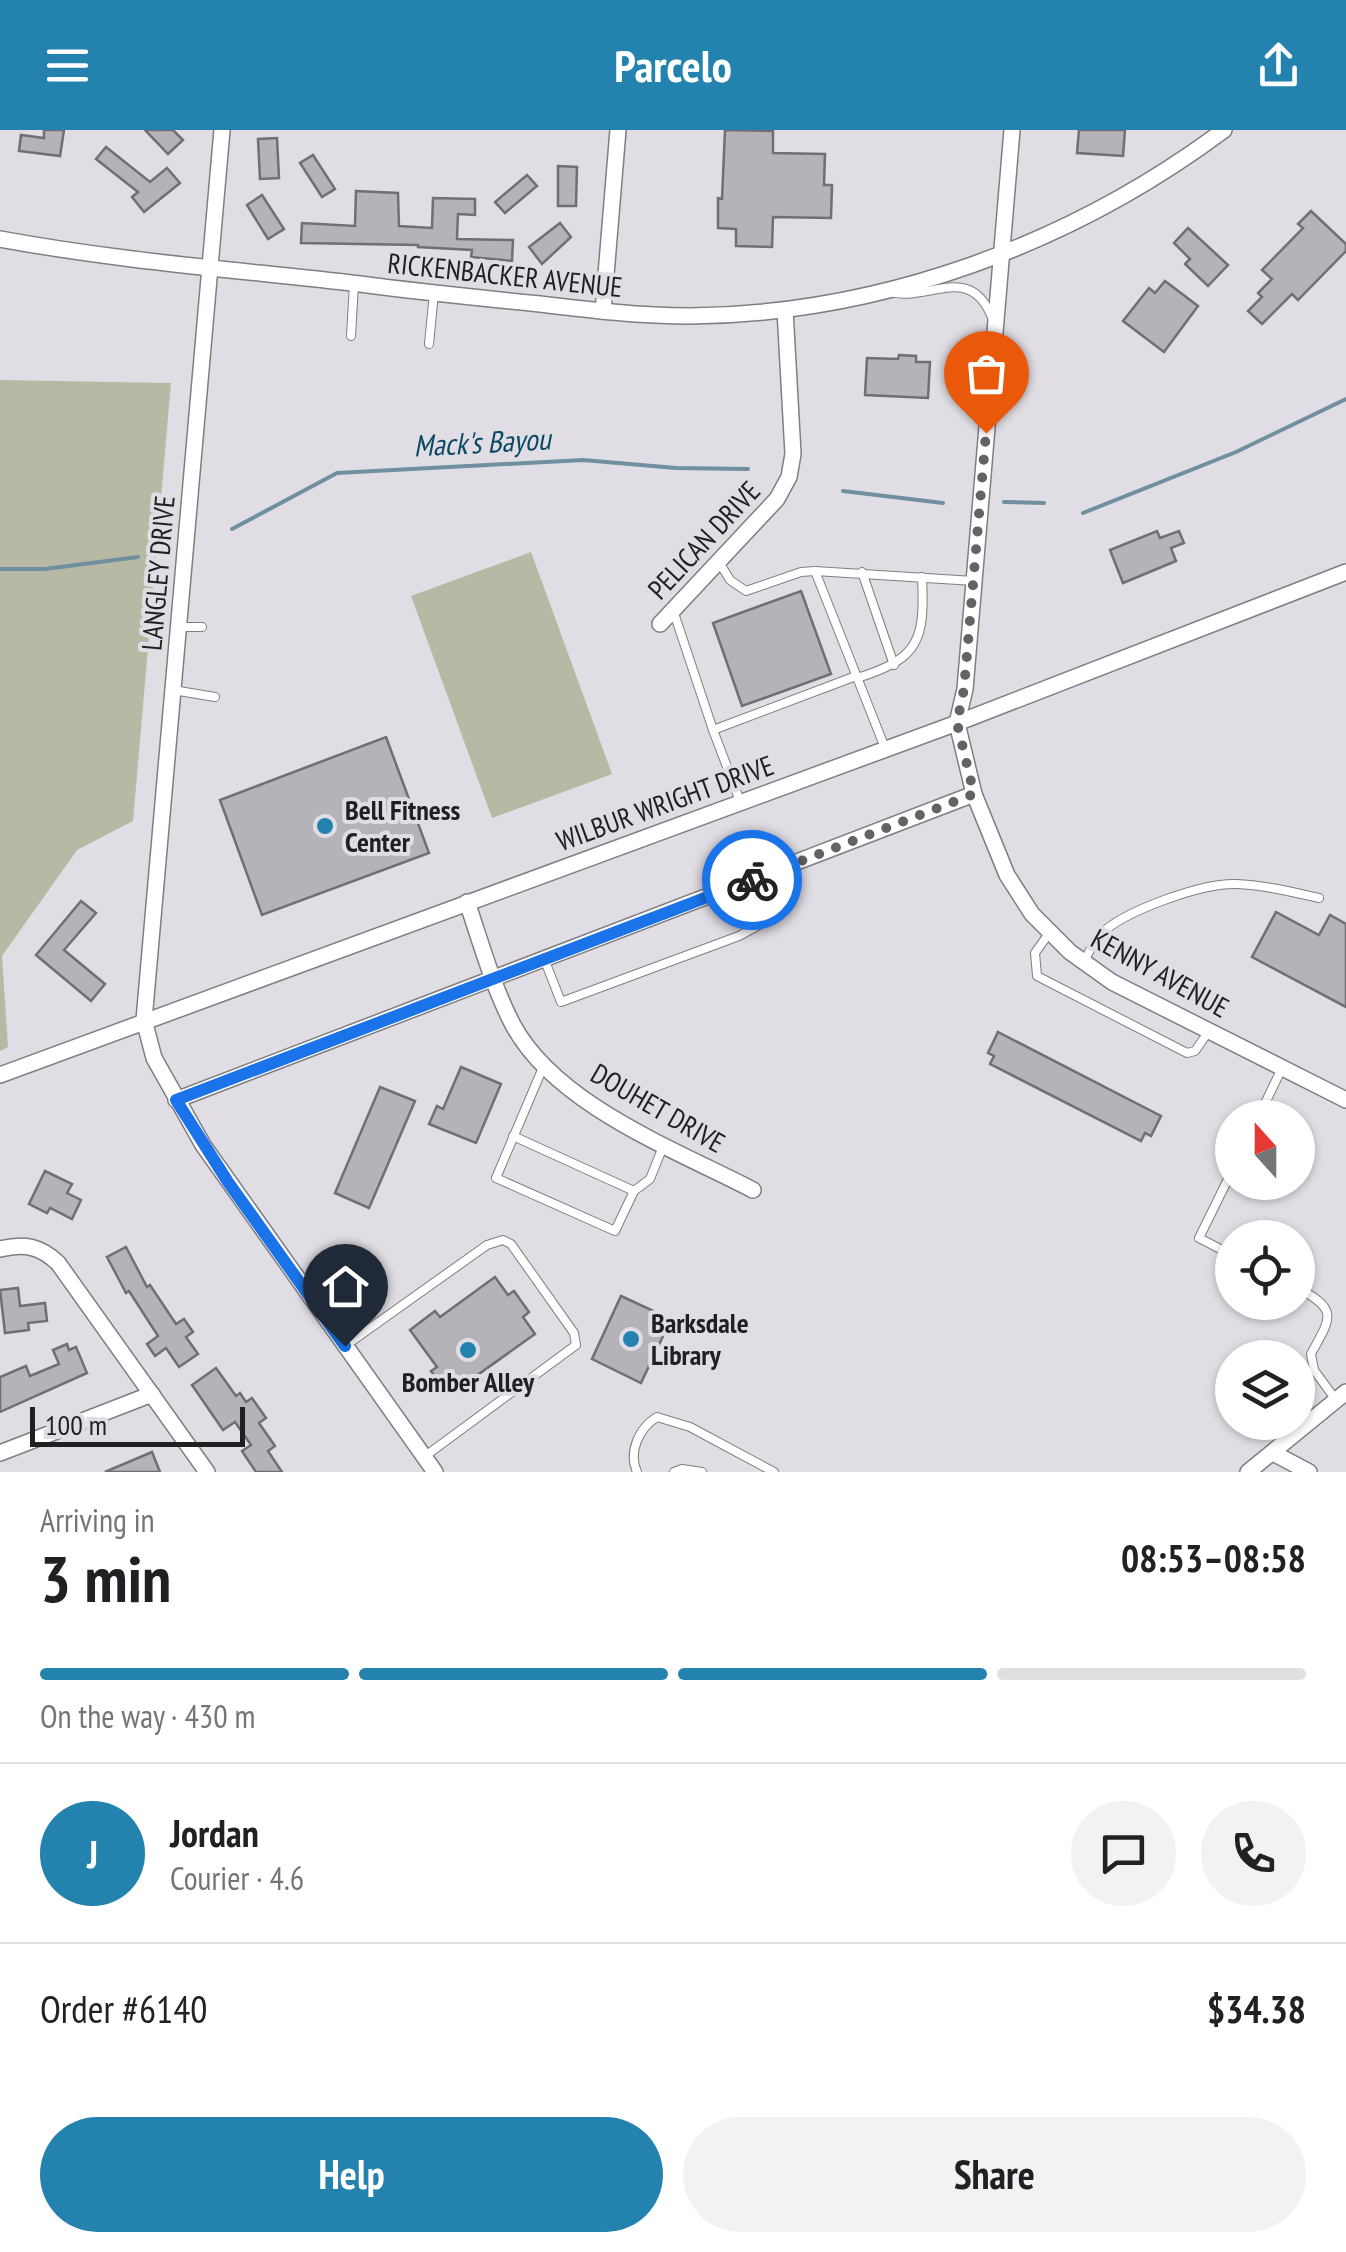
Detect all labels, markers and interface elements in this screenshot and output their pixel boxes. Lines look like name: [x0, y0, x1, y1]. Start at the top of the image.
text: Parcelo: [614, 36, 732, 94]
icon: menu: [40, 38, 95, 93]
icon: share: [1251, 38, 1306, 93]
street label: RICKENBACKER AVENUE: [386, 244, 624, 305]
pin: [944, 331, 1029, 434]
icon: bag: [959, 346, 1014, 401]
water label: Mack's Bayou: [412, 418, 553, 465]
street label: PELICAN DRIVE: [639, 473, 768, 607]
street label: LANGLEY DRIVE: [132, 494, 183, 652]
street label: WILBUR WRIGHT DRIVE: [551, 746, 778, 859]
place label: Bell Fitness Center: [345, 791, 461, 860]
marker: Bell Fitness Center: [314, 815, 336, 837]
courier: [702, 830, 802, 930]
icon: bike: [725, 853, 780, 908]
street label: KENNY AVENUE: [1085, 920, 1236, 1026]
street label: DOUHET DRIVE: [585, 1054, 732, 1161]
north arrow: [1215, 1100, 1315, 1200]
map controls: [1215, 1100, 1315, 1440]
button: locate: [1215, 1220, 1315, 1320]
pin: [303, 1244, 388, 1347]
icon: home: [318, 1259, 373, 1314]
place label: Barksdale Library: [651, 1304, 749, 1373]
marker: Barksdale Library: [620, 1328, 642, 1350]
marker: Bomber Alley: [457, 1339, 479, 1361]
button: layers: [1215, 1340, 1315, 1440]
place label: Bomber Alley: [402, 1363, 535, 1400]
scale bar: [30, 1402, 245, 1446]
text: 100 m: [45, 1406, 107, 1443]
text: Arriving in: [40, 1499, 155, 1541]
text: 08:53–08:58: [1121, 1533, 1306, 1582]
text: 3 min: [40, 1536, 171, 1620]
text: On the way · 430 m: [40, 1695, 255, 1737]
button: chat: [1071, 1801, 1176, 1906]
button: phone: [1201, 1801, 1306, 1906]
text: Jordan: [170, 1808, 259, 1857]
text: J: [87, 1829, 98, 1878]
text: Courier · 4.6: [170, 1857, 304, 1899]
text: Order #6140: [40, 1984, 207, 2033]
text: $34.38: [1207, 1984, 1306, 2033]
button: Help: [40, 2117, 663, 2232]
button: Share: [683, 2117, 1306, 2232]

